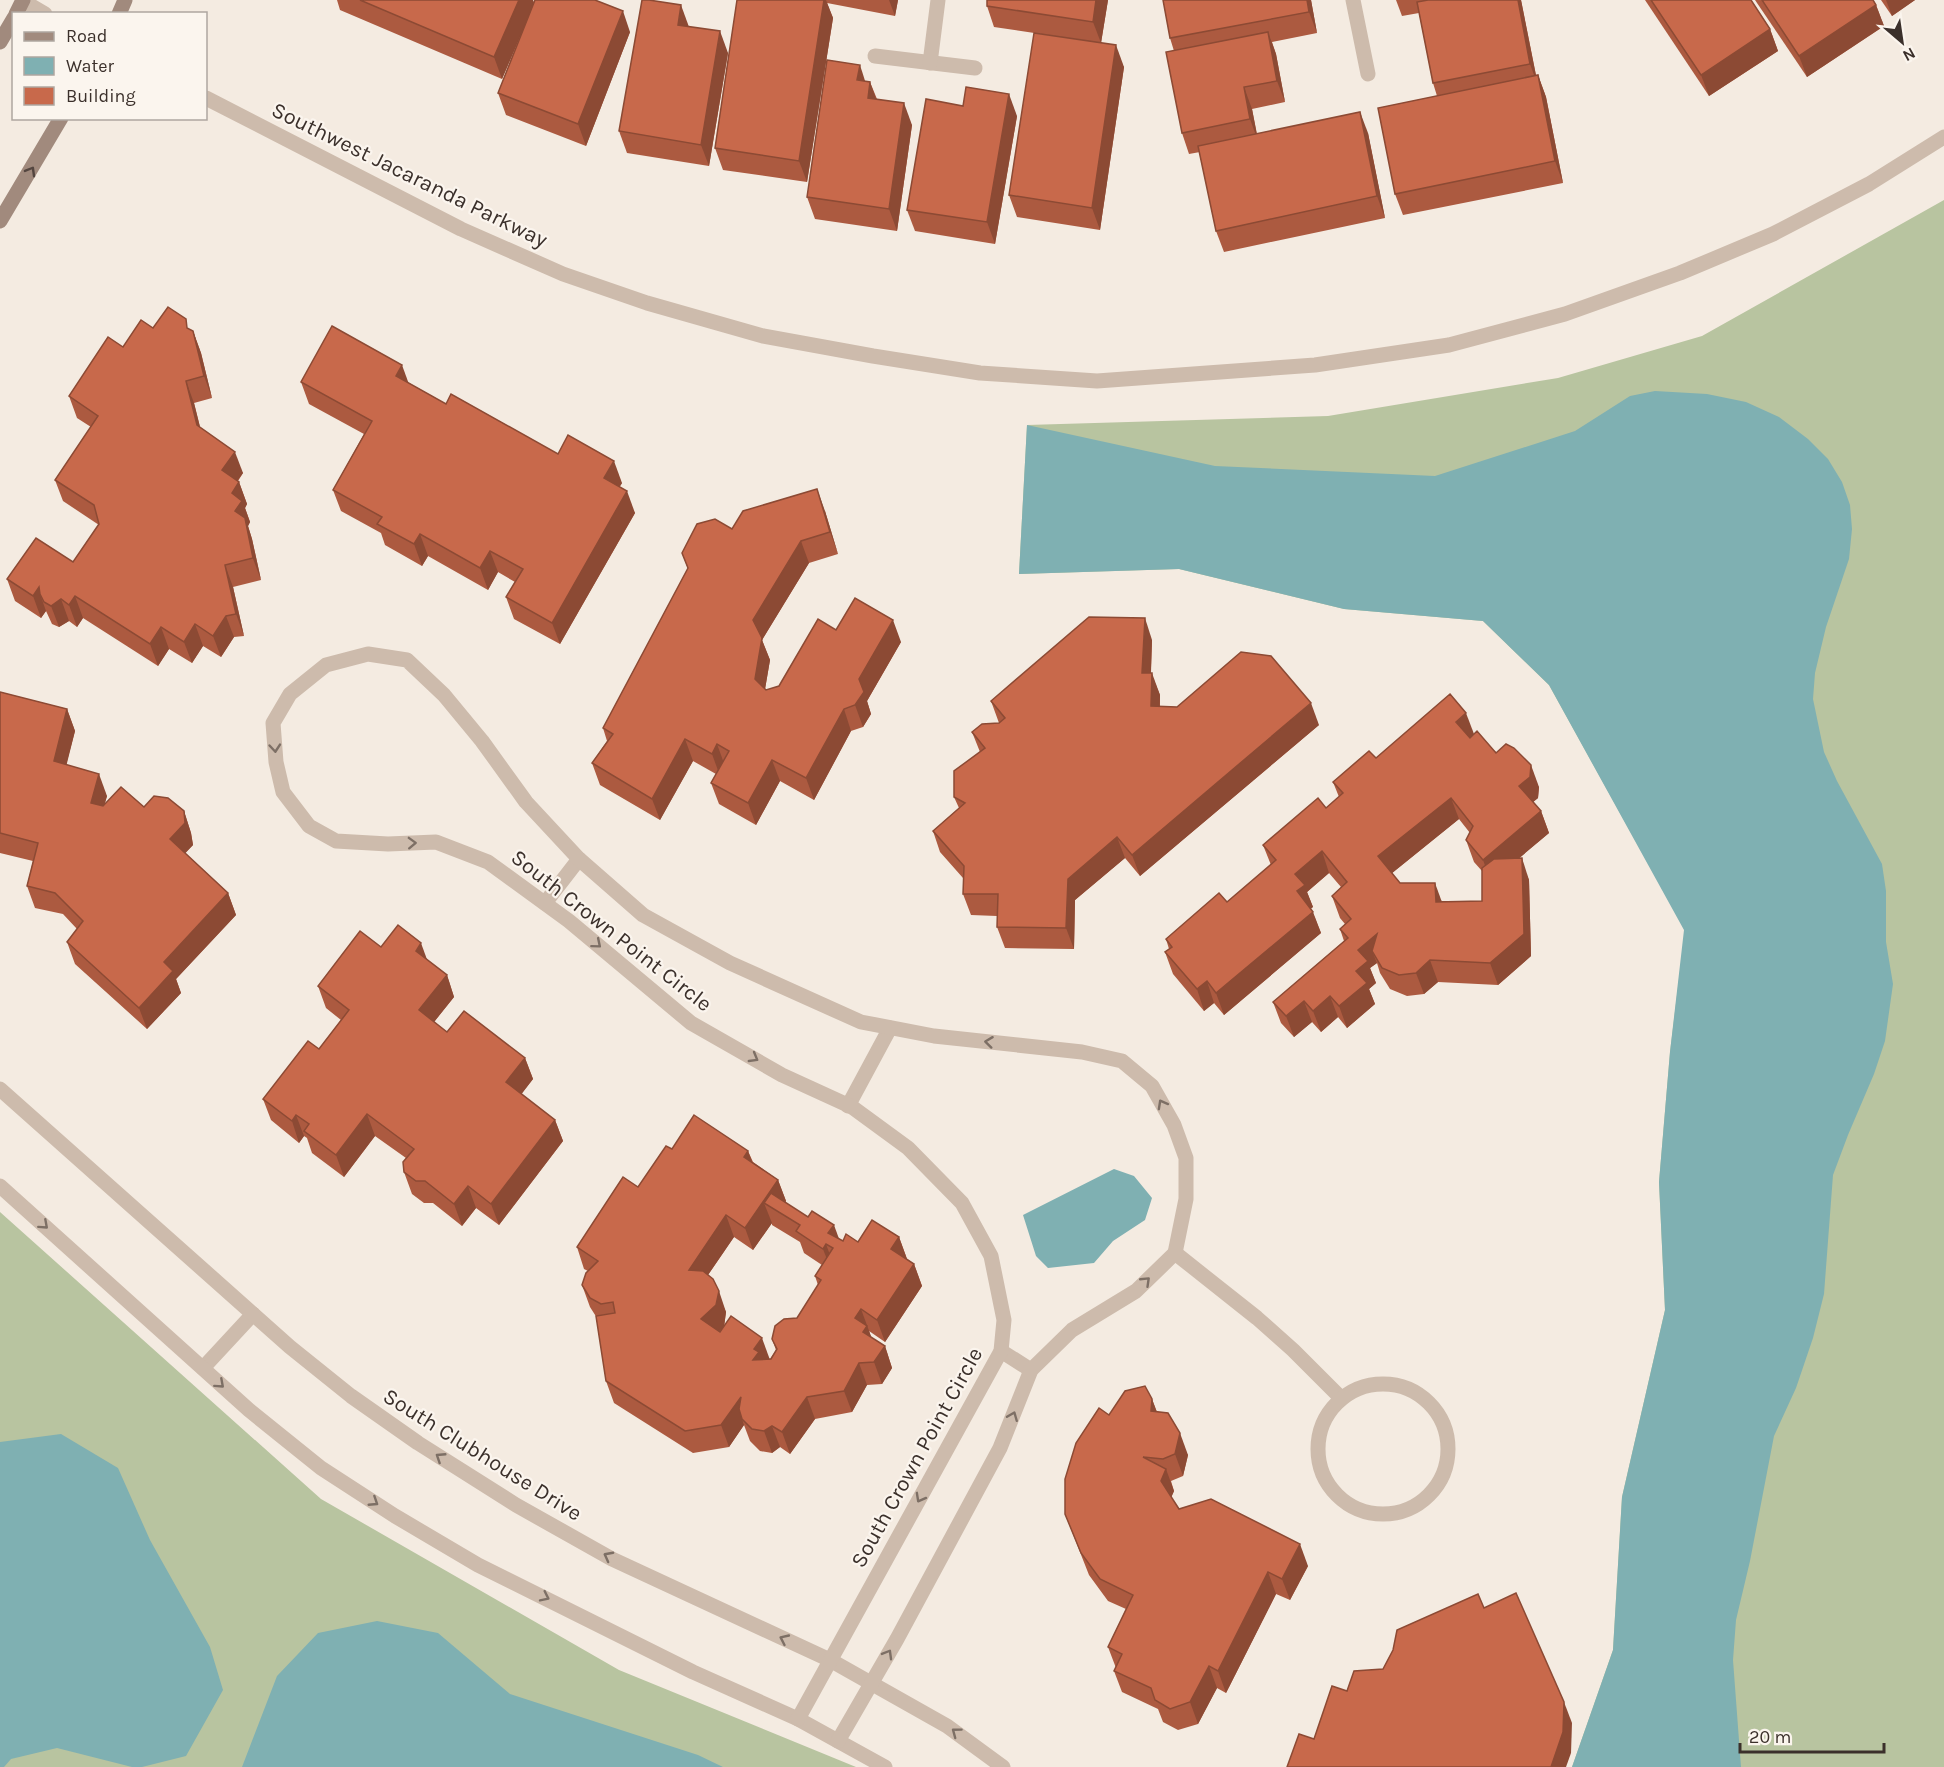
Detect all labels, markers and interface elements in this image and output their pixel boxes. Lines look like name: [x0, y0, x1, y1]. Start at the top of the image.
legend: [12, 12, 207, 120]
north arrow: [1872, 12, 1932, 72]
text: Road: [66, 25, 107, 47]
text: N: [1899, 44, 1919, 66]
text: Water: [66, 55, 114, 77]
text: Building: [66, 85, 136, 107]
street label: Southwest Jacaranda Parkway: [267, 97, 552, 253]
one-way arrow: [24, 167, 35, 177]
one-way arrow: [268, 743, 281, 752]
one-way arrow: [408, 836, 417, 849]
street label: South Crown Point Circle: [506, 844, 717, 1017]
one-way arrow: [590, 937, 601, 948]
one-way arrow: [984, 1036, 993, 1049]
one-way arrow: [748, 1051, 758, 1063]
one-way arrow: [1158, 1100, 1169, 1110]
one-way arrow: [37, 1218, 47, 1229]
one-way arrow: [1138, 1277, 1149, 1288]
street label: South Crown Point Circle: [845, 1343, 988, 1572]
one-way arrow: [213, 1377, 224, 1388]
street label: South Clubhouse Drive: [378, 1383, 587, 1527]
one-way arrow: [1006, 1411, 1018, 1422]
one-way arrow: [436, 1453, 447, 1464]
one-way arrow: [916, 1492, 927, 1502]
one-way arrow: [368, 1495, 379, 1506]
one-way arrow: [604, 1552, 614, 1563]
one-way arrow: [538, 1589, 549, 1601]
one-way arrow: [780, 1635, 791, 1647]
one-way arrow: [881, 1650, 892, 1660]
scale bar: [1740, 1716, 1884, 1754]
text: 20 m: [1749, 1726, 1791, 1748]
one-way arrow: [951, 1728, 962, 1739]

